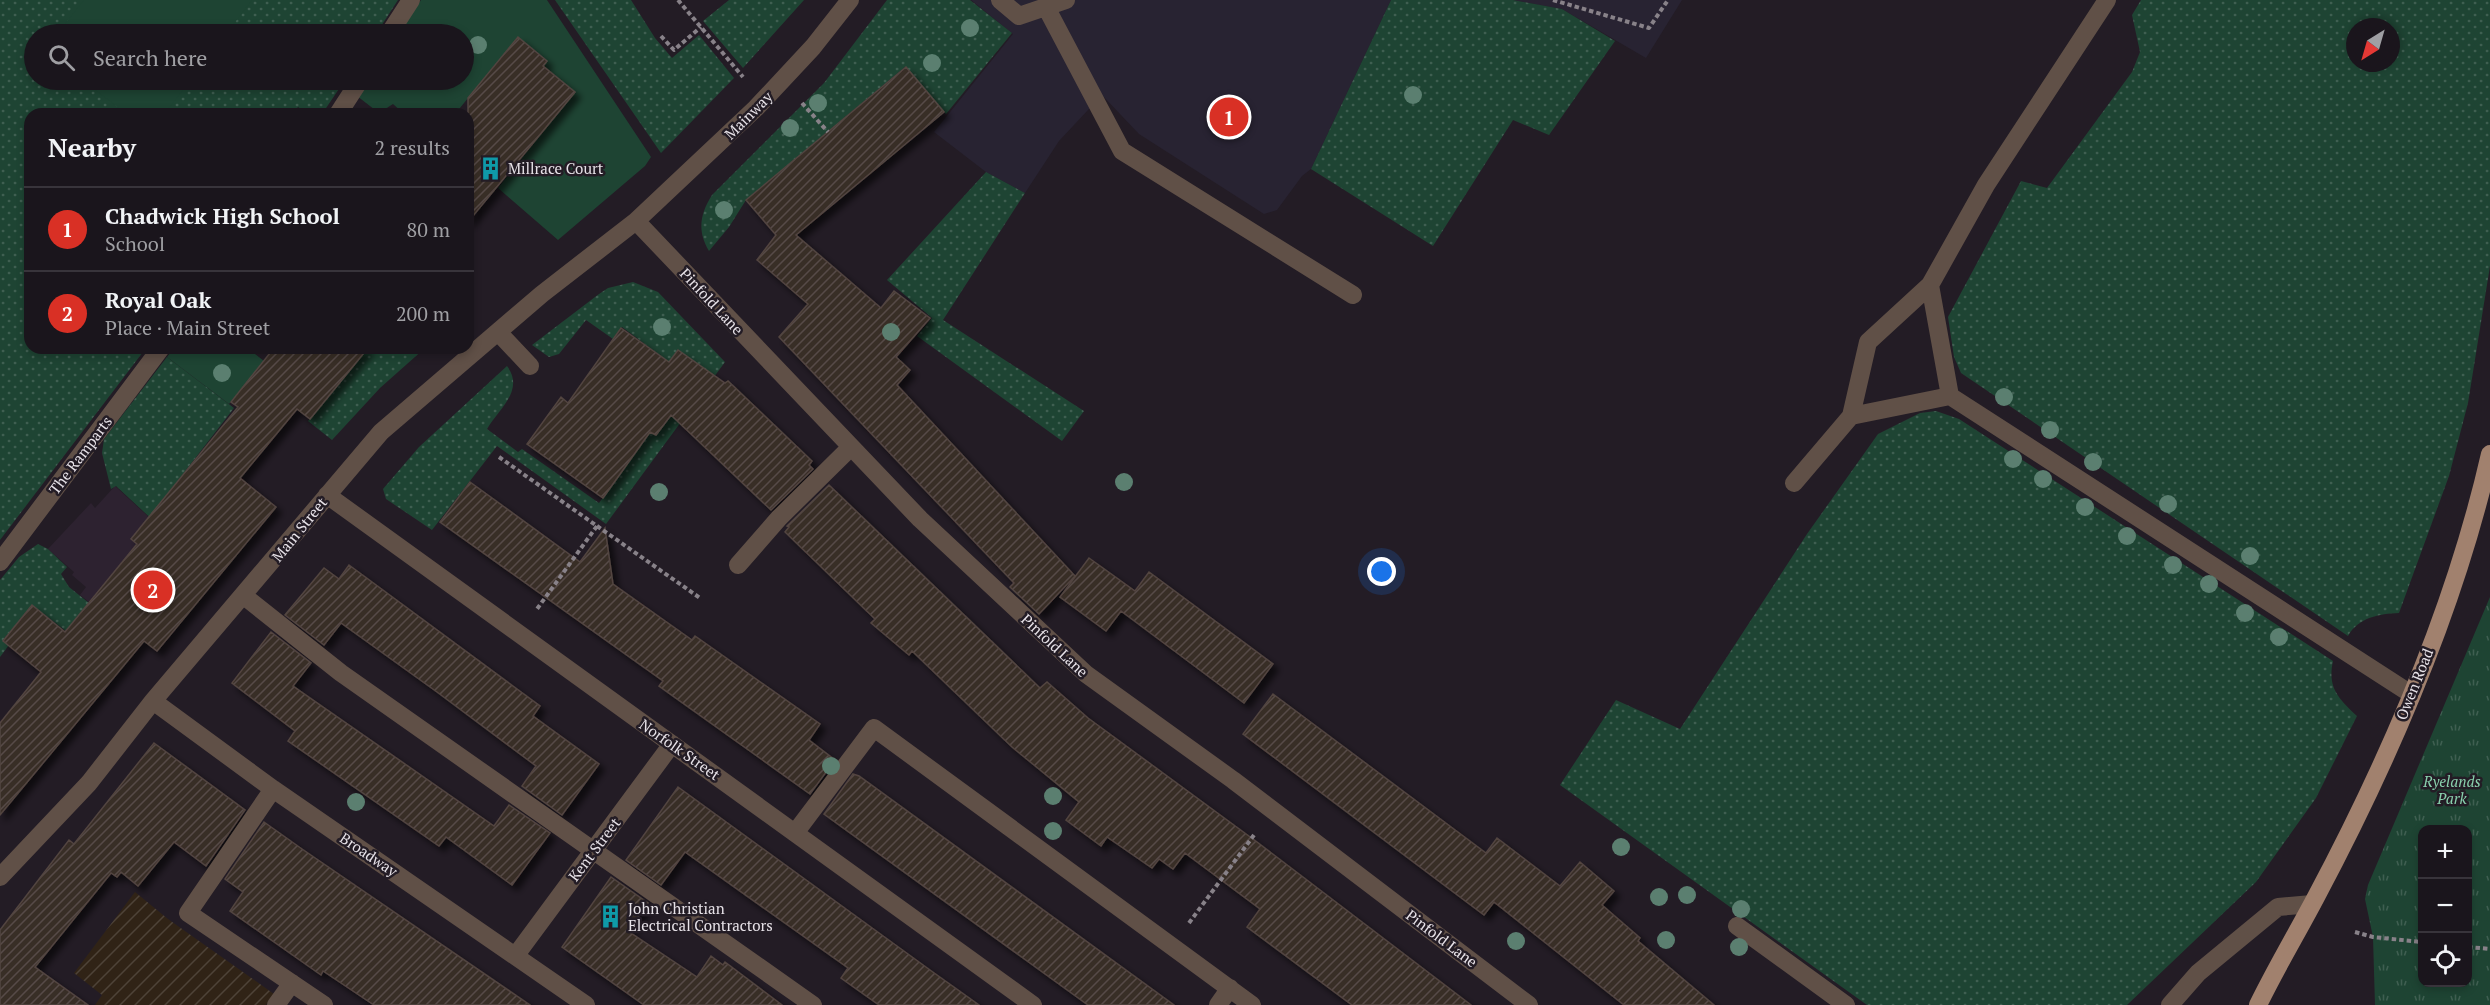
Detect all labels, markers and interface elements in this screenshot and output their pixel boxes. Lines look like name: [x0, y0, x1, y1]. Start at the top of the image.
north arrow: [2346, 18, 2400, 72]
search box: [24, 24, 474, 90]
icon: search: [45, 41, 78, 74]
text: Search here: [93, 43, 207, 72]
street label: Mainway: [720, 86, 777, 143]
pin: 1: [1210, 94, 1248, 140]
text: Nearby: [48, 130, 136, 164]
text: 2 results: [375, 134, 450, 161]
building icon: Millrace Court: [477, 155, 503, 181]
place label: Millrace Court: [508, 158, 604, 178]
text: Chadwick High School: [105, 201, 340, 230]
text: 1: [62, 216, 73, 243]
text: 80 m: [407, 216, 450, 243]
text: School: [105, 230, 165, 257]
street label: Pinfold Lane: [676, 263, 748, 339]
text: Royal Oak: [105, 285, 211, 314]
text: 2: [62, 300, 73, 327]
text: 200 m: [396, 300, 450, 327]
text: Place · Main Street: [105, 314, 270, 341]
street label: The Ramparts: [44, 412, 116, 498]
street label: Main Street: [267, 492, 331, 565]
your location: [1367, 557, 1396, 586]
pin: 2: [134, 568, 172, 612]
street label: Pinfold Lane: [1017, 609, 1093, 681]
street label: Owen Road: [2391, 645, 2437, 723]
street label: Norfolk Street: [636, 714, 725, 784]
park label: Ryelands Park: [2422, 771, 2481, 808]
street label: Kent Street: [564, 813, 625, 885]
map controls: [2418, 825, 2472, 987]
button: +: [2418, 825, 2472, 879]
street label: Broadway: [336, 827, 402, 881]
button: −: [2418, 879, 2472, 933]
place label: John Christian Electrical Contractors: [628, 898, 773, 935]
building icon: John Christian Electrical Contractors: [597, 904, 623, 930]
street label: Pinfold Lane: [1402, 905, 1482, 971]
button: locate: [2418, 933, 2472, 987]

